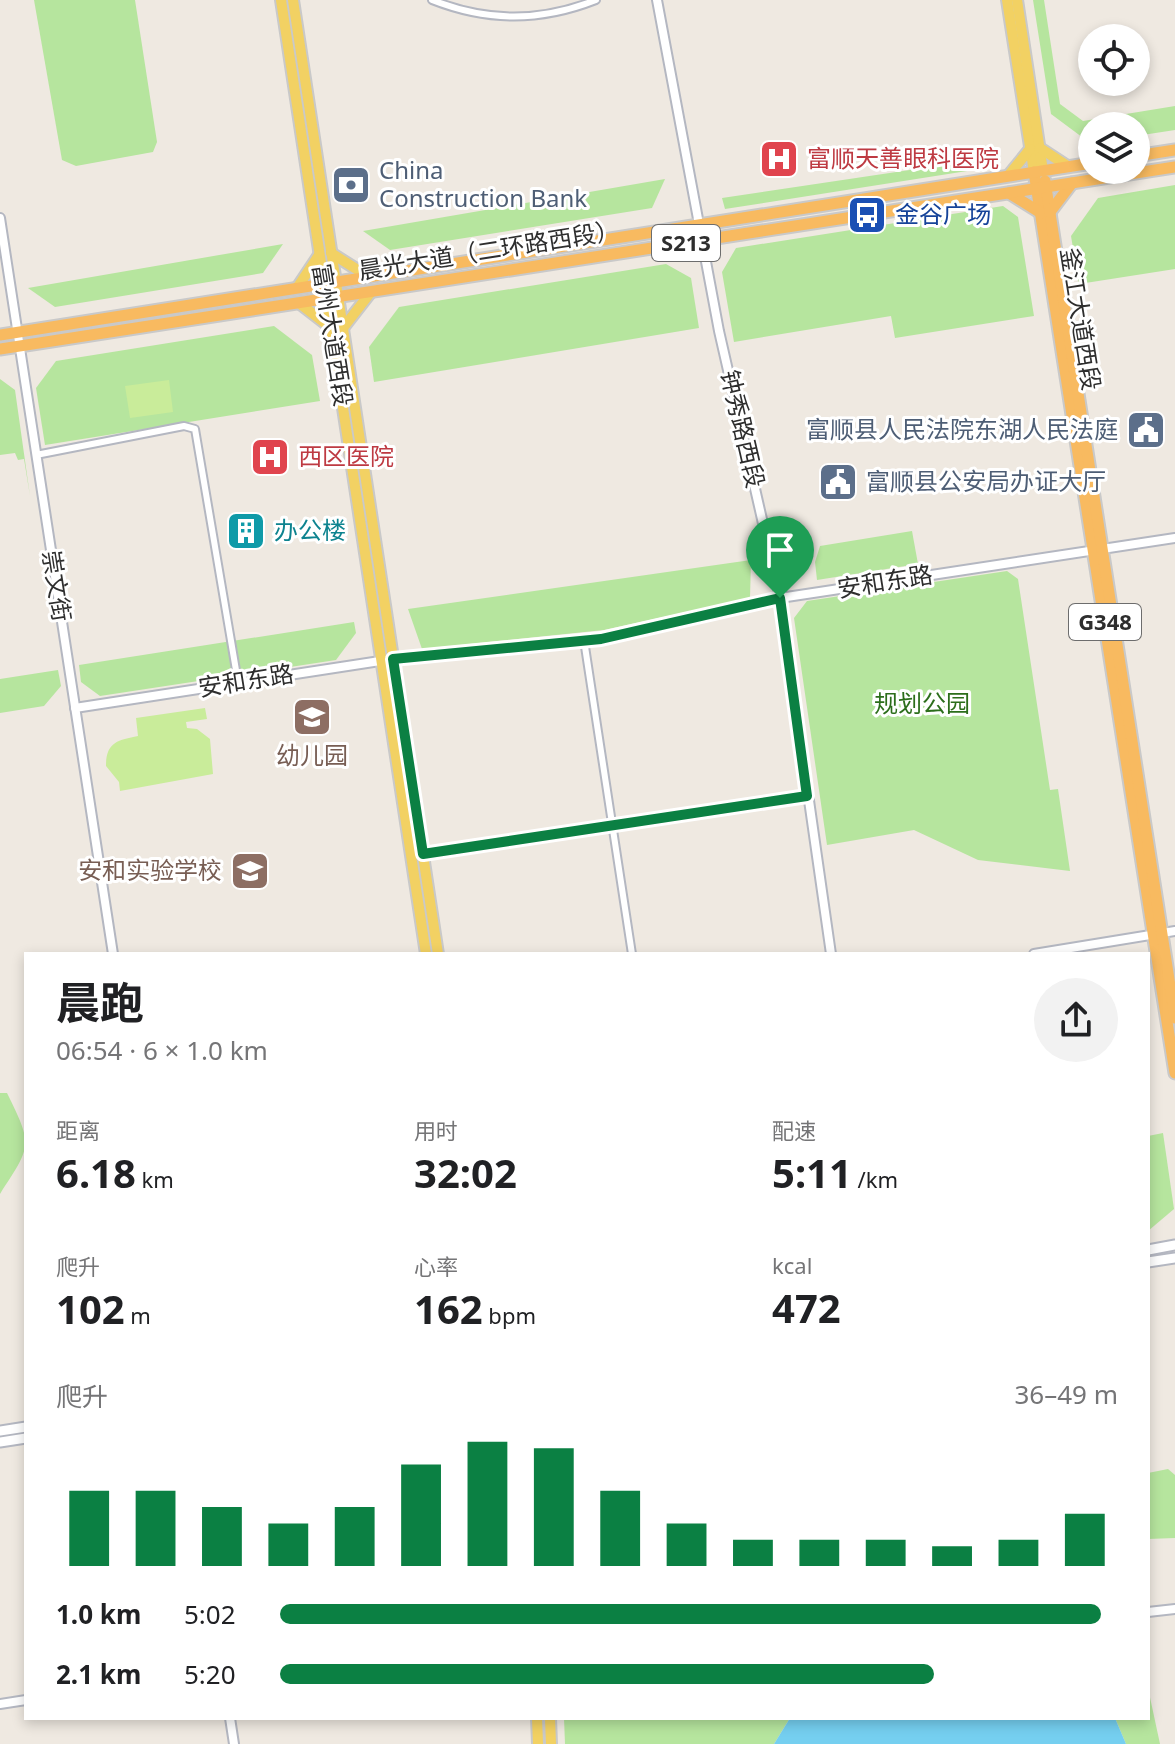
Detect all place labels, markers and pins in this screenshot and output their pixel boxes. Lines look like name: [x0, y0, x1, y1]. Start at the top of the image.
hospital icon: 富顺天善眼科医院: [758, 138, 800, 180]
place label: 富顺天善眼科医院: [807, 141, 999, 174]
place label: China Construction Bank: [379, 153, 587, 214]
bank icon: China Construction Bank: [330, 164, 372, 206]
bus stop icon: 金谷广场: [846, 194, 888, 236]
place label: 金谷广场: [895, 197, 991, 230]
public building icon: 富顺县人民法院东湖人民法庭: [1125, 409, 1167, 451]
place label: 富顺县人民法院东湖人民法庭: [806, 412, 1118, 445]
hospital icon: 西区医院: [249, 436, 291, 478]
place label: 西区医院: [298, 439, 394, 472]
public building icon: 富顺县公安局办证大厅: [817, 461, 859, 503]
place label: 富顺县公安局办证大厅: [866, 464, 1106, 497]
building icon: 办公楼: [225, 510, 267, 552]
place label: 办公楼: [274, 513, 346, 546]
pin: [746, 516, 814, 598]
school or university icon: 幼儿园: [291, 696, 333, 738]
place label: 幼儿园: [276, 738, 348, 771]
school or university icon: 安和实验学校: [229, 850, 271, 892]
place label: 安和实验学校: [78, 853, 222, 886]

